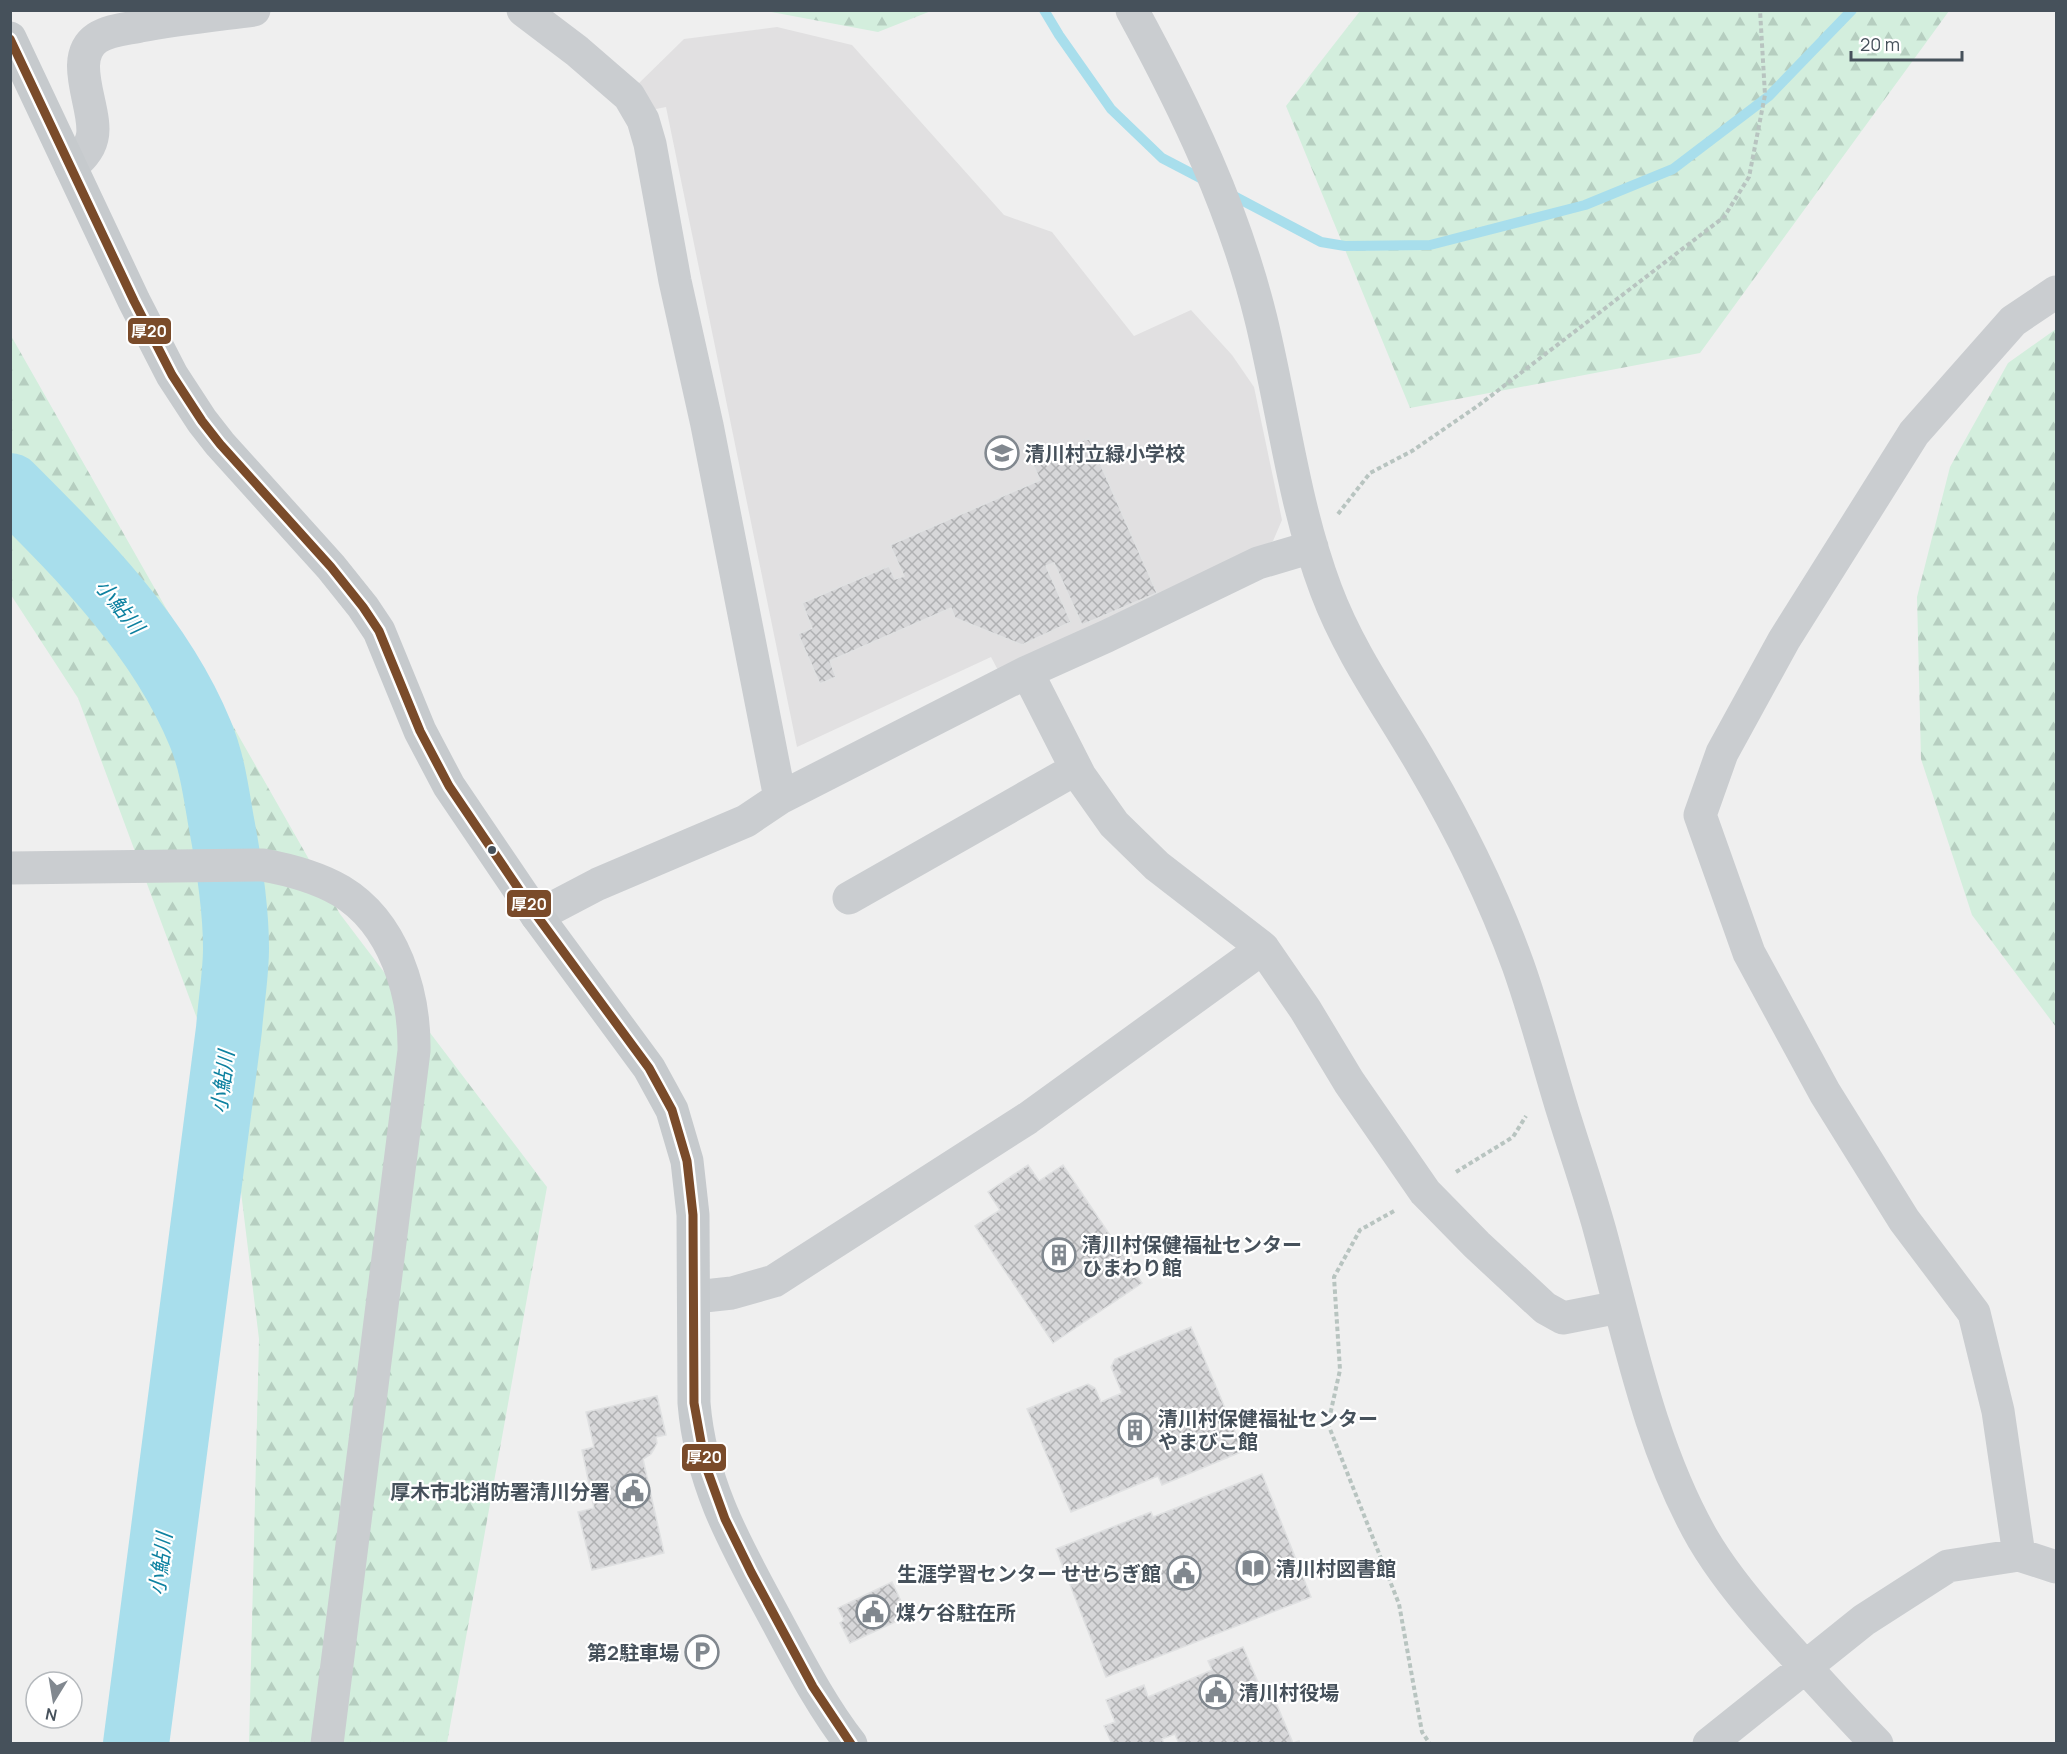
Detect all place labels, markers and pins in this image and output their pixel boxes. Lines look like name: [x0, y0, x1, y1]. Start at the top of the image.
school or university icon: 清川村立緑小学校: [984, 435, 1020, 471]
place label: 清川村立緑小学校: [1025, 440, 1185, 467]
unlabelled marker: [486, 844, 498, 856]
place label: 清川村保健福祉センター ひまわり館: [1082, 1231, 1302, 1281]
building icon: 清川村保健福祉センター ひまわり館: [1041, 1237, 1077, 1273]
place label: 清川村保健福祉センター やまびこ館: [1158, 1405, 1378, 1455]
building icon: 清川村保健福祉センター やまびこ館: [1117, 1412, 1153, 1448]
public building icon: 厚木市北消防署清川分署: [615, 1473, 651, 1509]
place label: 厚木市北消防署清川分署: [390, 1478, 610, 1505]
library icon: 清川村図書館: [1235, 1550, 1271, 1586]
public building icon: 生涯学習センター せせらぎ館: [1166, 1555, 1202, 1591]
place label: 清川村図書館: [1276, 1555, 1396, 1582]
place label: 生涯学習センター せせらぎ館: [897, 1560, 1161, 1587]
public building icon: 煤ケ谷駐在所: [855, 1594, 891, 1630]
place label: 煤ケ谷駐在所: [896, 1599, 1016, 1626]
parking icon: 第2駐車場: [684, 1634, 720, 1670]
place label: 第2駐車場: [587, 1639, 679, 1666]
public building icon: 清川村役場: [1198, 1674, 1234, 1710]
place label: 清川村役場: [1239, 1679, 1339, 1706]

